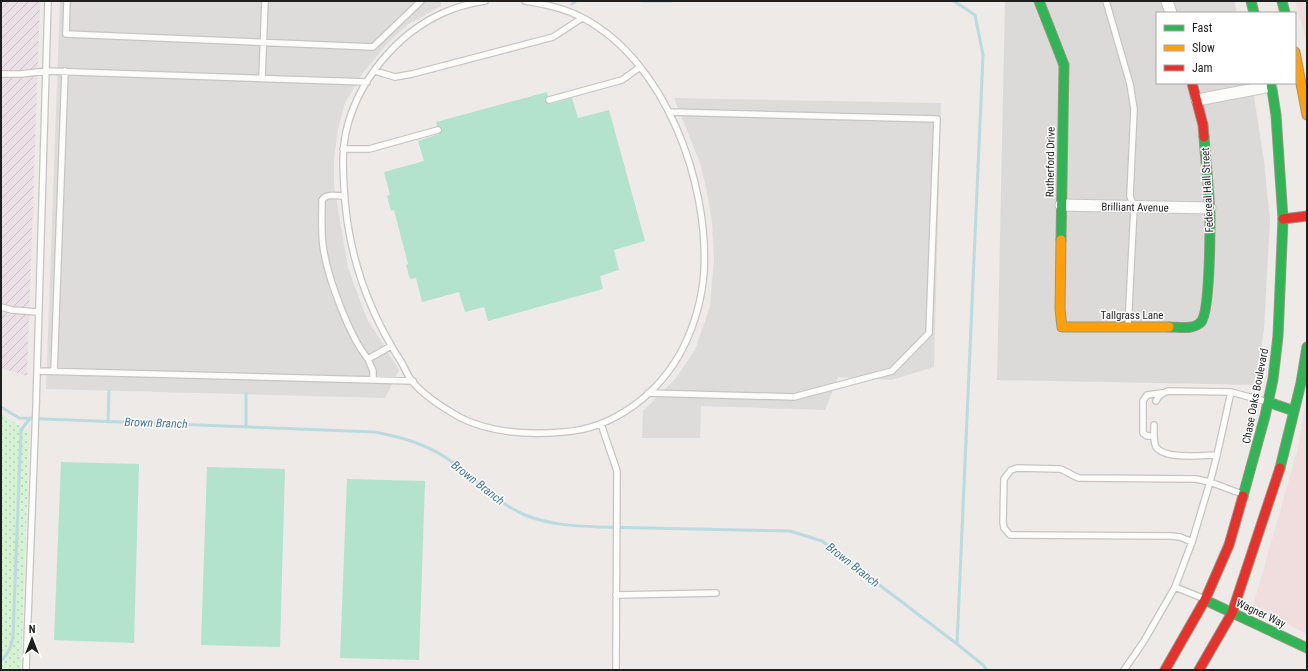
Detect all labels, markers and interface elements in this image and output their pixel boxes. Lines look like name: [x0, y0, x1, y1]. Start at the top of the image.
legend: [1156, 12, 1296, 84]
text: Fast: [1192, 21, 1213, 35]
text: Slow: [1192, 41, 1215, 55]
text: Jam: [1192, 61, 1213, 75]
street label: Rutherford Drive: [1043, 127, 1058, 197]
street label: Federeal Hall Street: [1199, 147, 1216, 233]
street label: Brilliant Avenue: [1101, 200, 1169, 215]
street label: Tallgrass Lane: [1101, 309, 1163, 322]
street label: Chase Oaks Boulevard: [1240, 347, 1271, 445]
water label: Brown Branch: [124, 415, 188, 431]
water label: Brown Branch: [449, 458, 508, 508]
water label: Brown Branch: [824, 540, 883, 590]
street label: Wagner Way: [1234, 596, 1288, 631]
north arrow: [12, 619, 52, 659]
text: N: [29, 623, 36, 636]

